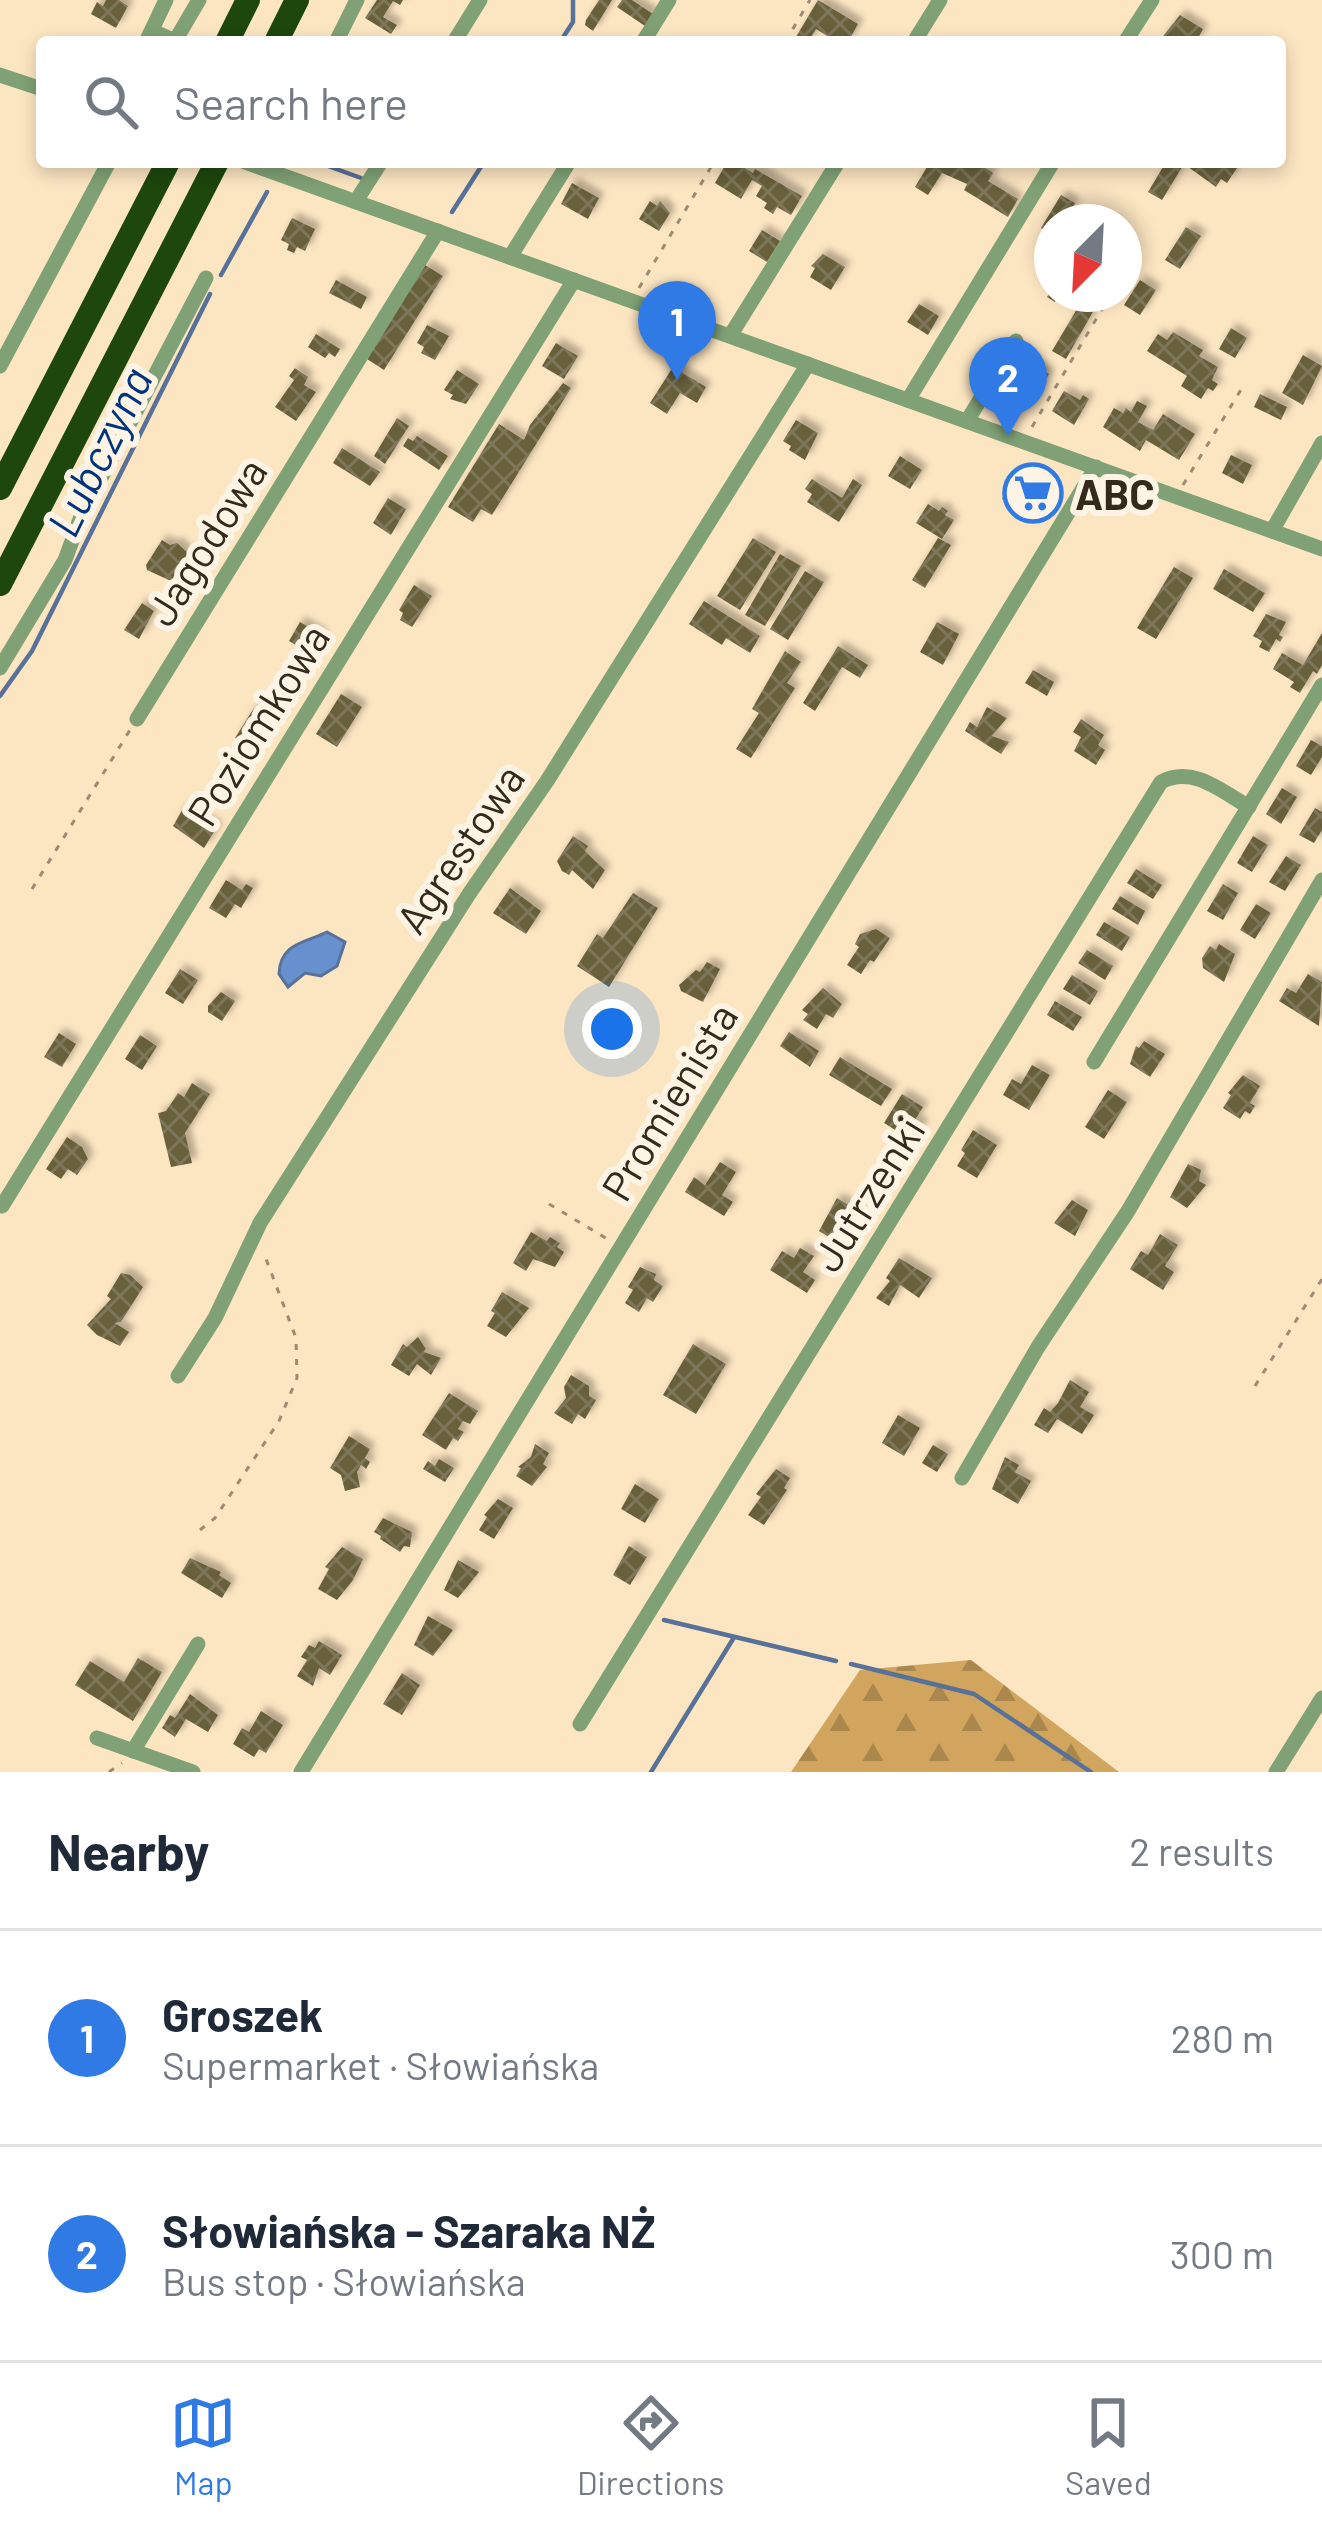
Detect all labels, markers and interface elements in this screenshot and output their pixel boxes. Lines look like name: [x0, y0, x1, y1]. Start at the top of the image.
search box: [36, 36, 1286, 168]
icon: search: [78, 69, 144, 135]
text: Search here: [174, 75, 408, 129]
north arrow: [1034, 204, 1142, 312]
pin: 1: [638, 281, 716, 380]
pin: 2: [969, 337, 1047, 436]
water label: Lubczyna: [34, 358, 162, 544]
street label: Jagodowa: [134, 448, 277, 634]
supermarket icon: ABC: [1002, 462, 1064, 524]
place label: ABC: [1075, 468, 1155, 518]
street label: Poziomkowa: [176, 614, 338, 834]
street label: Agrestowa: [384, 754, 534, 942]
street label: Promienista: [590, 993, 746, 1209]
your location: [582, 999, 642, 1059]
street label: Jutrzenki: [800, 1106, 934, 1280]
text: Nearby: [48, 1820, 209, 1881]
text: 2 results: [1129, 1827, 1274, 1874]
text: Groszek: [162, 1987, 323, 2041]
text: 1: [80, 2014, 94, 2061]
text: 280 m: [1171, 2014, 1274, 2061]
text: Supermarket · Słowiańska: [162, 2041, 599, 2088]
text: Słowiańska - Szaraka NŻ: [162, 2203, 656, 2257]
text: 2: [76, 2230, 98, 2277]
text: 300 m: [1170, 2230, 1274, 2277]
text: Bus stop · Słowiańska: [162, 2257, 526, 2304]
tab: Map: [170, 2390, 236, 2502]
tab: Directions: [577, 2390, 724, 2502]
tab: Saved: [1065, 2390, 1152, 2502]

